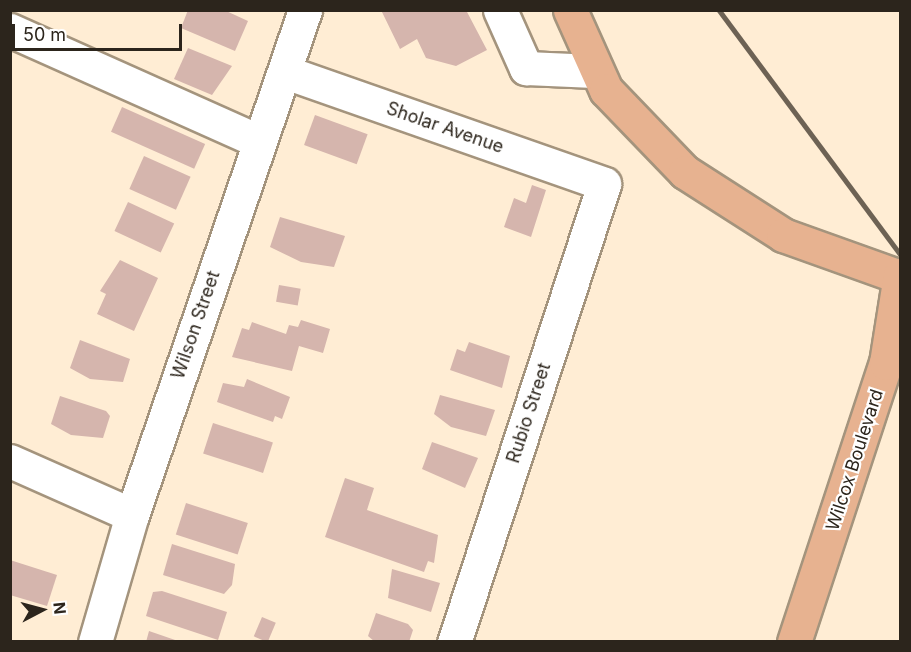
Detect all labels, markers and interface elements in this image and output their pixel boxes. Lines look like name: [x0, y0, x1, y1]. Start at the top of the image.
scale bar: [15, 12, 184, 50]
text: 50 m: [23, 24, 66, 45]
street label: Sholar Avenue: [384, 98, 506, 158]
street label: Wilson Street: [167, 268, 225, 382]
street label: Rubio Street: [503, 360, 555, 466]
street label: Wilcox Boulevard: [822, 387, 888, 533]
north arrow: [12, 580, 72, 640]
text: N: [49, 601, 70, 615]

